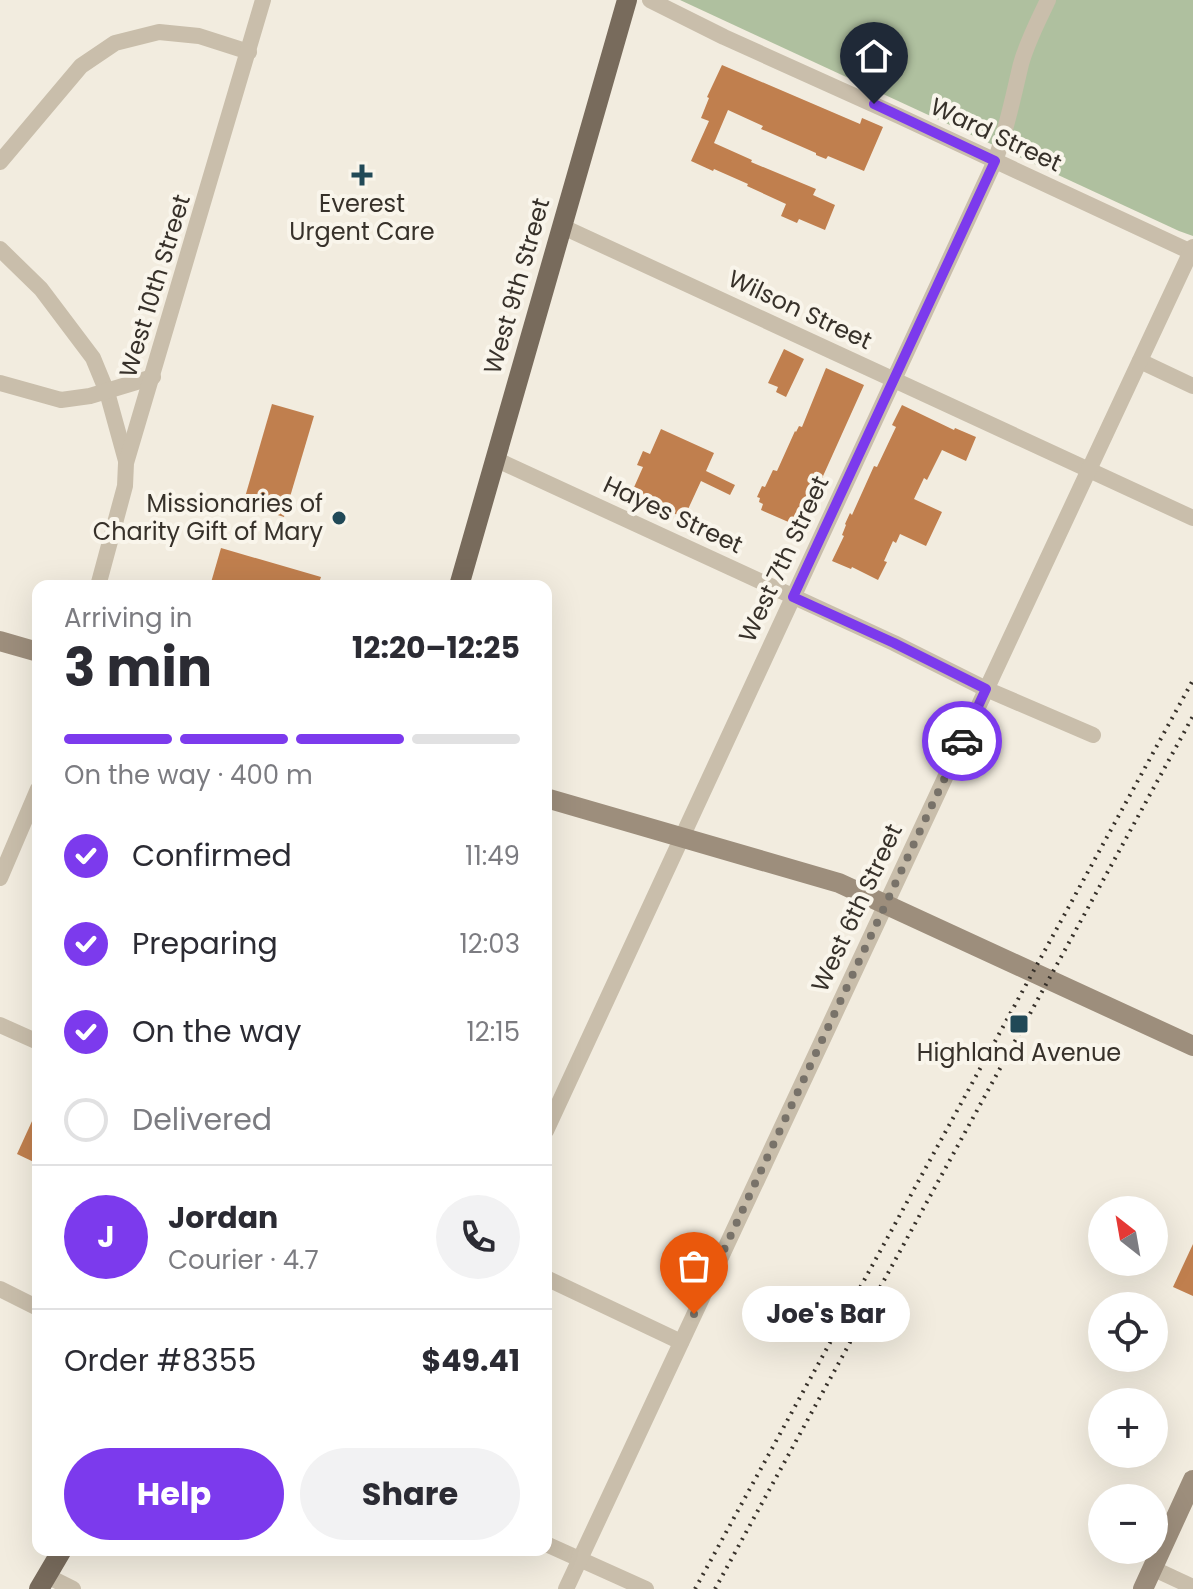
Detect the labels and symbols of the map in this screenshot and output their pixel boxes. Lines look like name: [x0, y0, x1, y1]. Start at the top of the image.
pin: [840, 22, 908, 104]
street label: Ward Street: [925, 90, 1067, 179]
marker: Everest Urgent Care: [351, 164, 373, 186]
place label: Everest Urgent Care: [289, 187, 435, 248]
street label: West 10th Street: [111, 190, 198, 381]
street label: West 9th Street: [476, 194, 557, 378]
street label: Wilson Street: [723, 262, 878, 357]
street label: Hayes Street: [598, 468, 748, 561]
street label: West 7th Street: [731, 470, 837, 647]
place label: Missionaries of Charity Gift of Mary: [93, 487, 323, 548]
marker: Missionaries of Charity Gift of Mary: [330, 509, 348, 527]
courier: [922, 701, 1002, 781]
street label: West 6th Street: [803, 818, 910, 997]
marker: Highland Avenue: [1008, 1013, 1030, 1035]
place label: Highland Avenue: [917, 1036, 1121, 1069]
north arrow: [1088, 1196, 1168, 1276]
pin: [660, 1232, 728, 1314]
callout: Joe's Bar: [742, 1286, 910, 1342]

